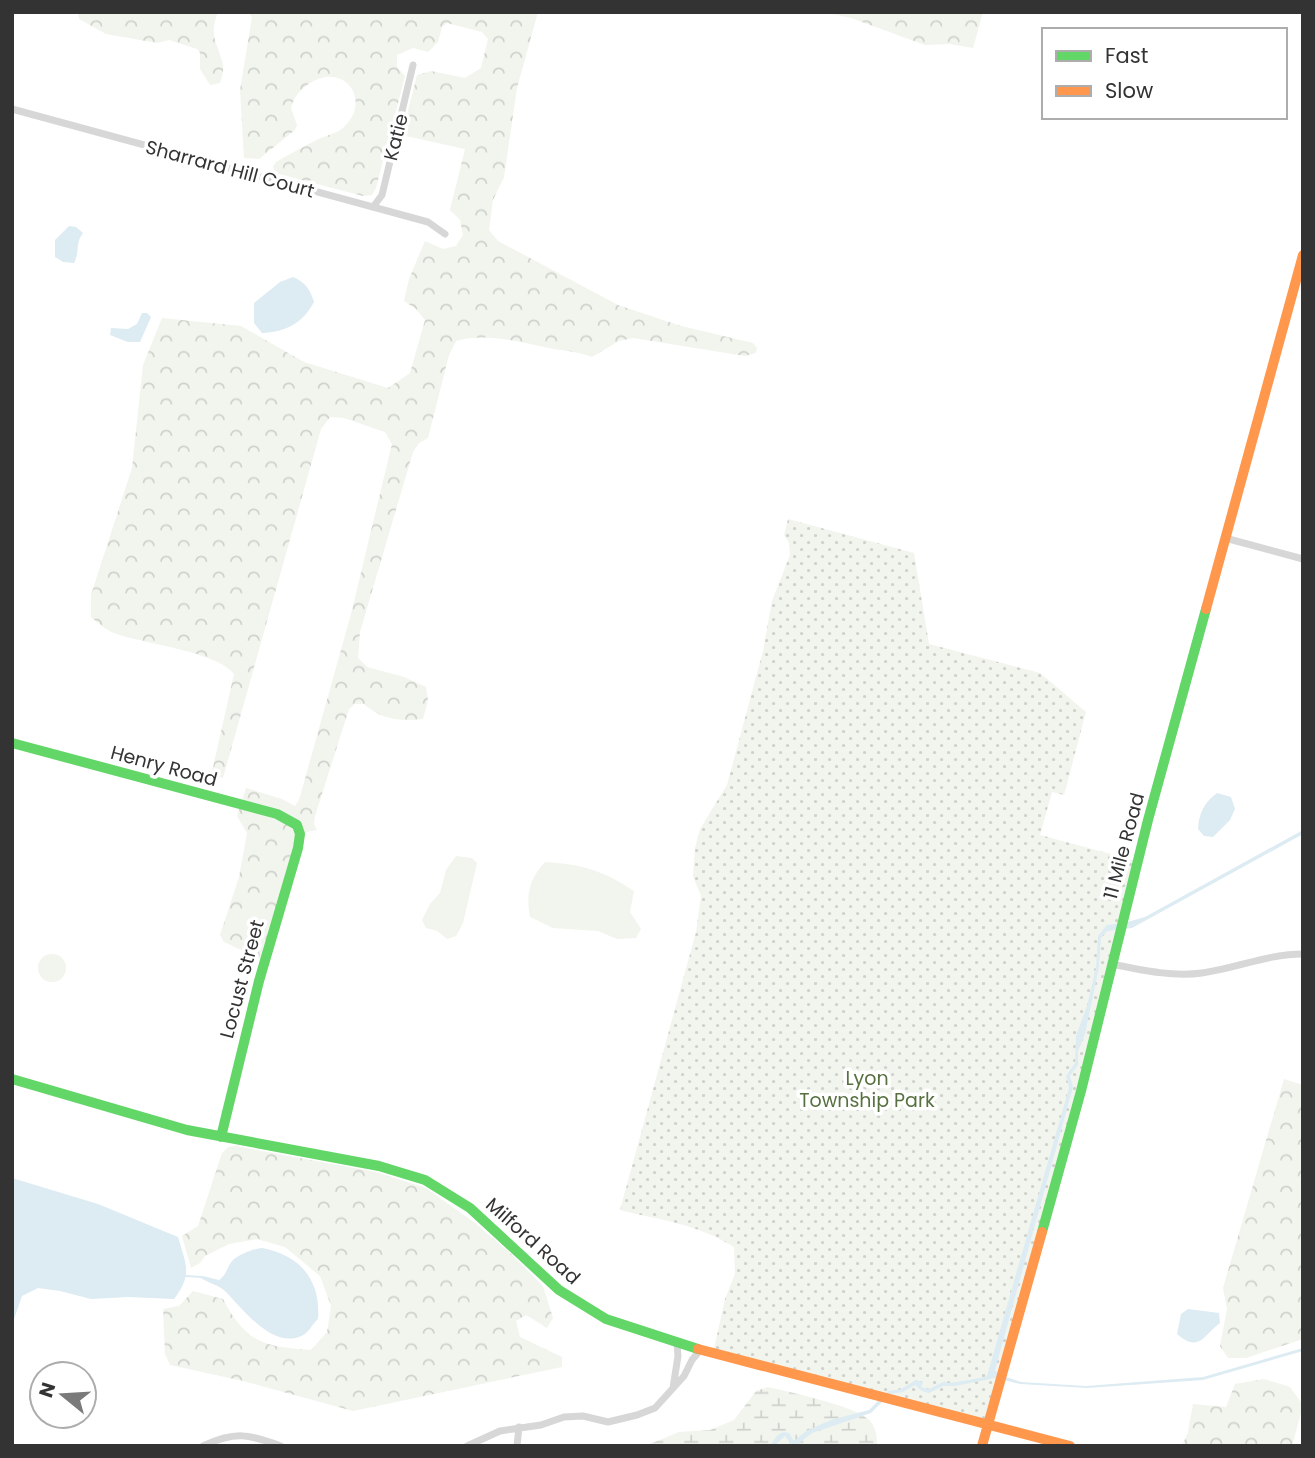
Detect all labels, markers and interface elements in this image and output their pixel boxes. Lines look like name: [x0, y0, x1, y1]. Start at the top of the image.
legend: [1042, 28, 1287, 119]
text: Fast: [1105, 41, 1148, 70]
text: Slow: [1105, 76, 1153, 105]
street label: Katie: [377, 111, 415, 163]
street label: Sharrard Hill Court: [143, 134, 317, 205]
street label: Henry Road: [108, 739, 220, 793]
street label: 11 Mile Road: [1097, 790, 1151, 902]
street label: Locust Street: [213, 917, 271, 1041]
park label: Lyon Township Park: [799, 1065, 935, 1114]
street label: Milford Road: [480, 1191, 586, 1291]
north arrow: [28, 1360, 98, 1430]
text: N: [32, 1379, 62, 1401]

